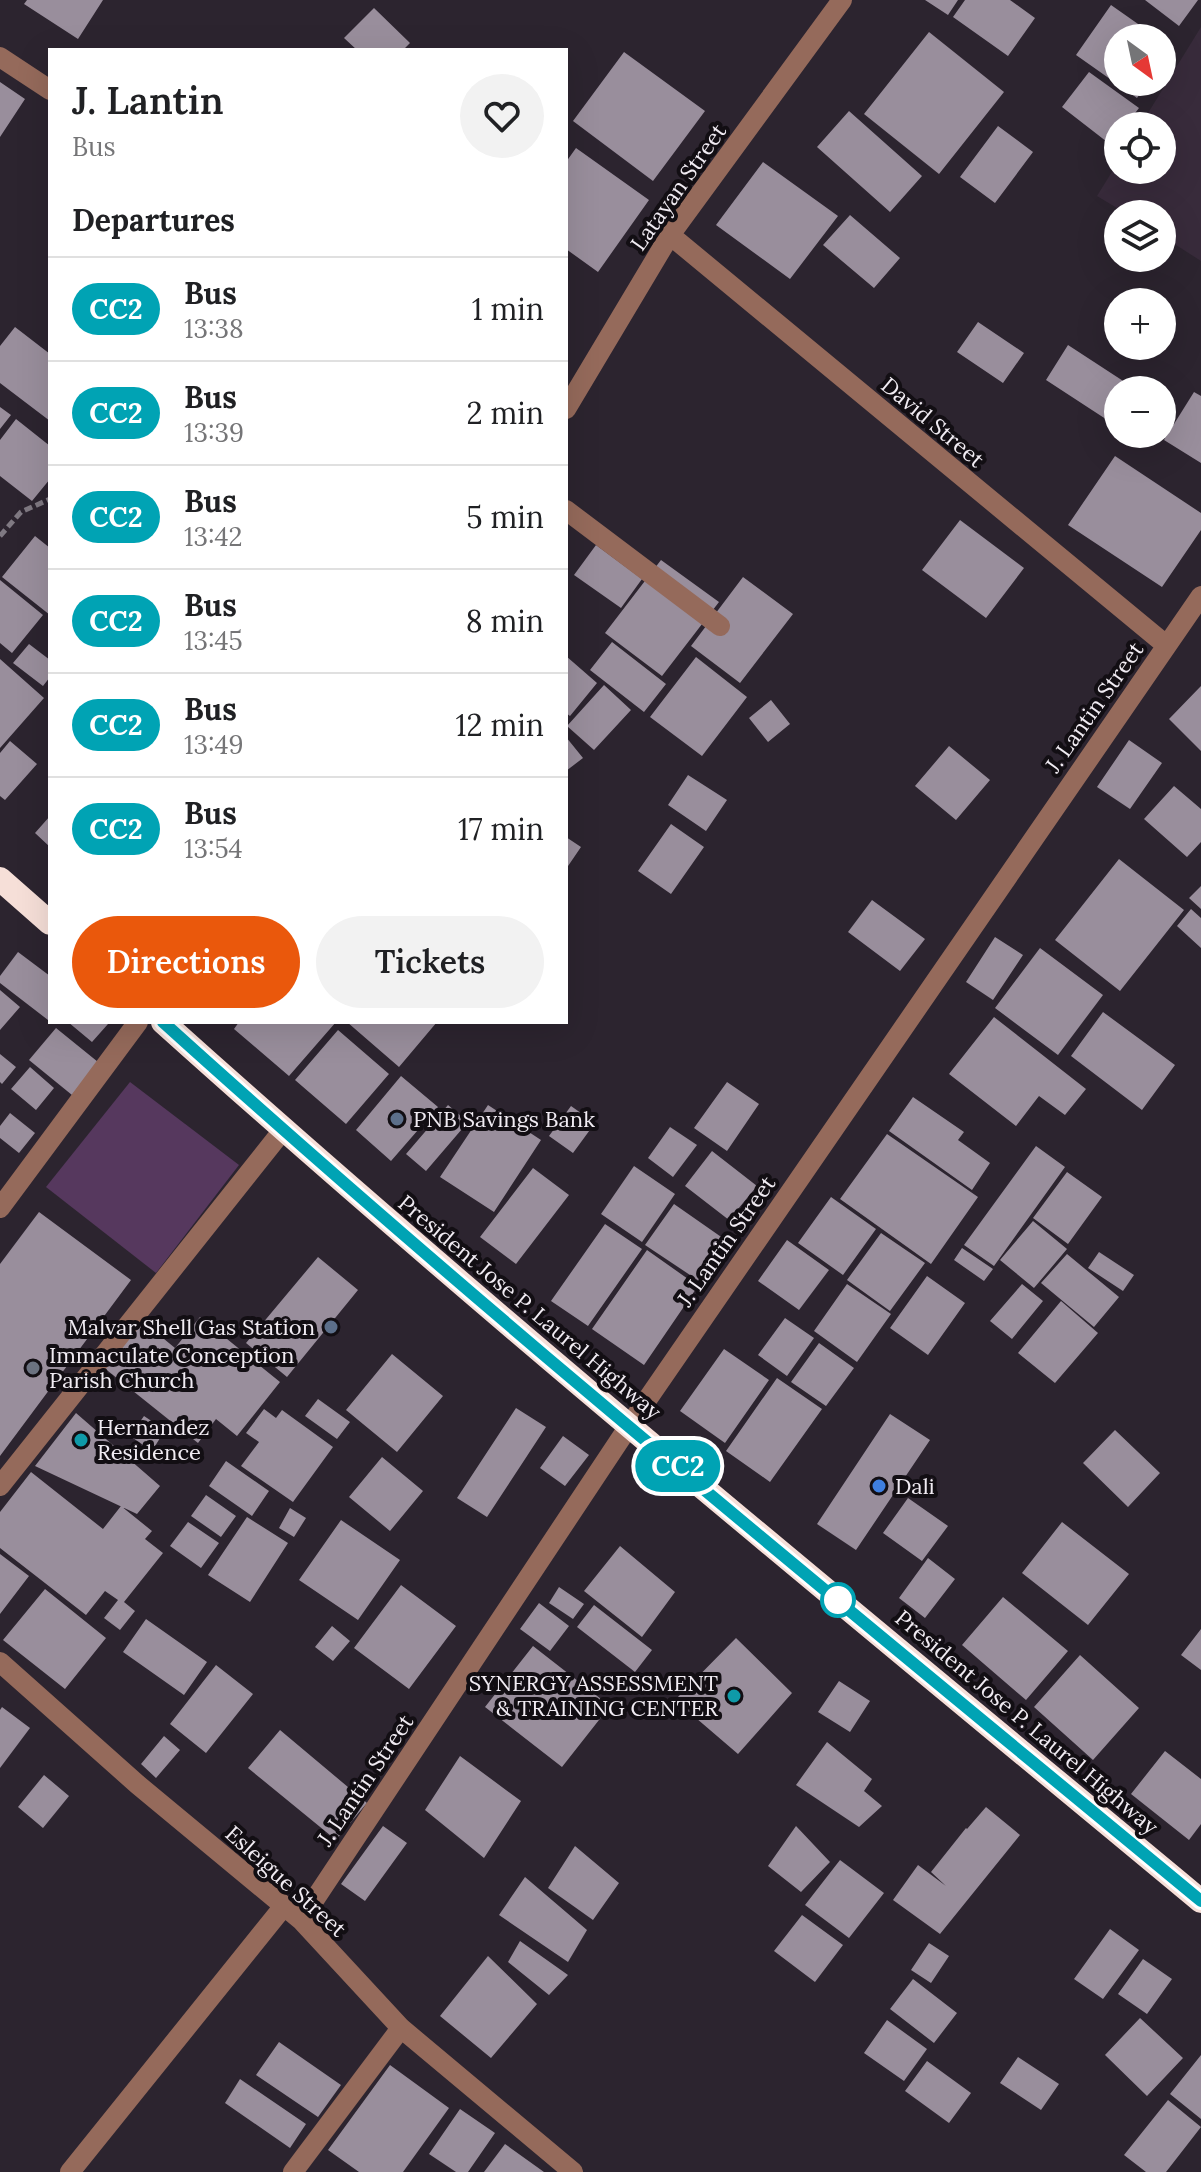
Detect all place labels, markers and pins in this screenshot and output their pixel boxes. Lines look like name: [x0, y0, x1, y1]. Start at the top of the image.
place label: PNB Savings Bank: [413, 1105, 595, 1133]
marker: PNB Savings Bank: [388, 1110, 406, 1128]
place label: Malvar Shell Gas Station: [68, 1313, 315, 1341]
marker: Malvar Shell Gas Station: [322, 1318, 340, 1336]
place label: Immaculate Conception Parish Church: [49, 1341, 294, 1394]
marker: Immaculate Conception Parish Church: [24, 1359, 42, 1377]
place label: Hernandez Residence: [97, 1413, 210, 1466]
marker: Hernandez Residence: [72, 1431, 90, 1449]
place label: Dali: [895, 1472, 935, 1500]
marker: Dali: [870, 1477, 888, 1495]
unlabelled marker: [821, 1583, 855, 1617]
place label: SYNERGY ASSESSMENT & TRAINING CENTER: [469, 1669, 718, 1722]
marker: SYNERGY ASSESSMENT & TRAINING CENTER: [725, 1687, 743, 1705]

